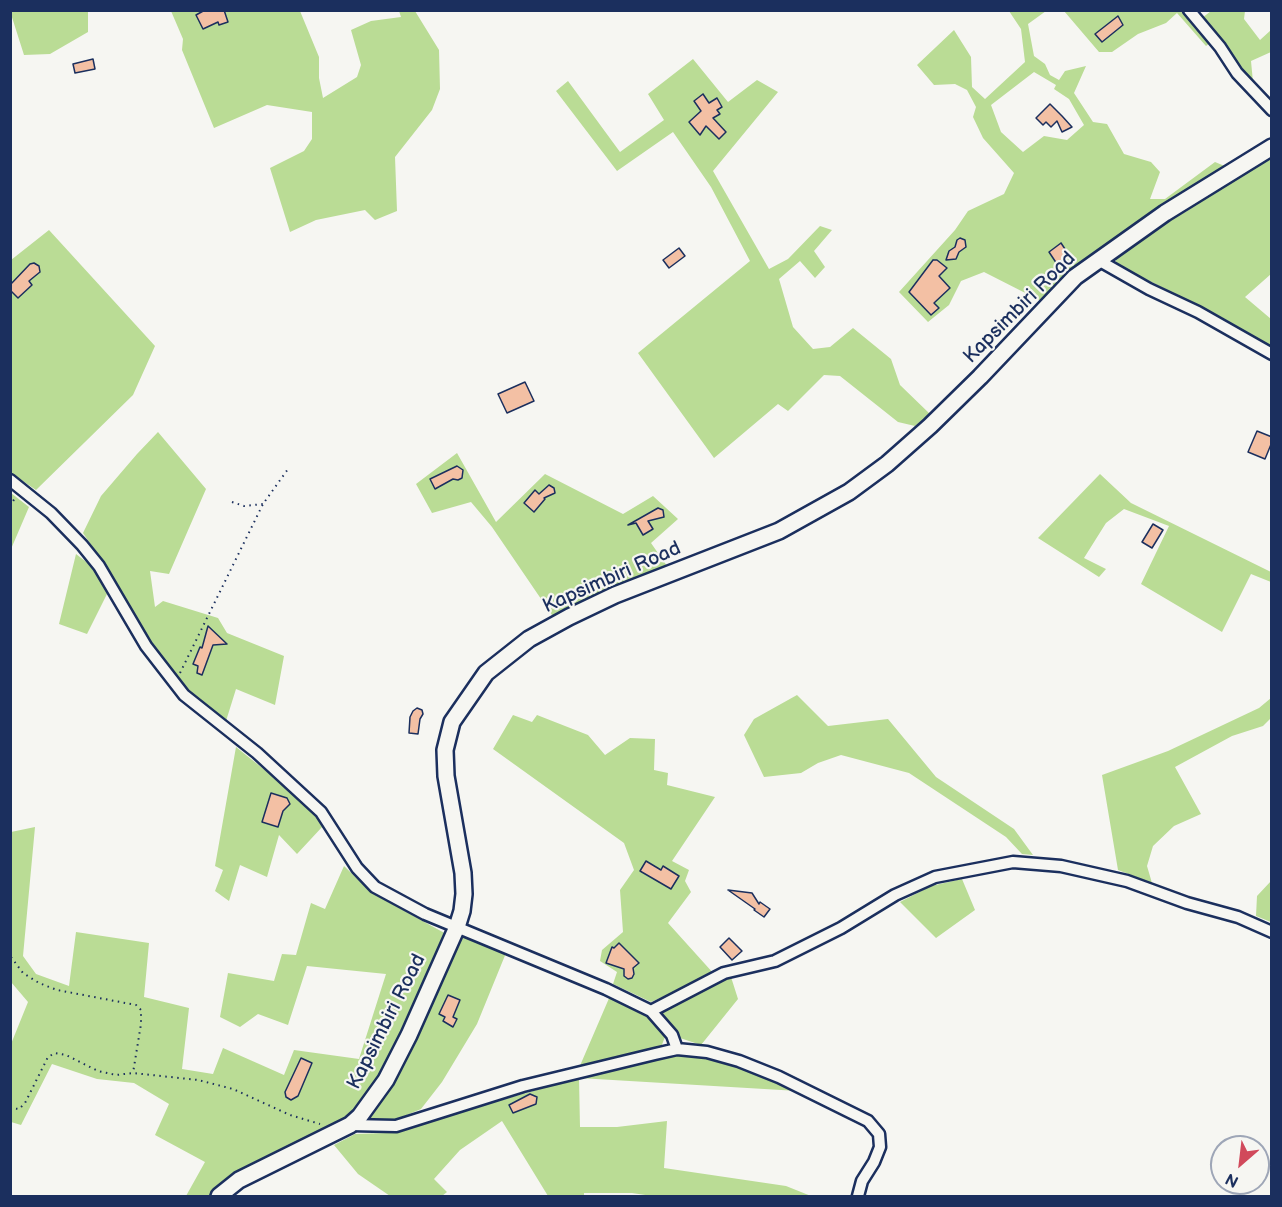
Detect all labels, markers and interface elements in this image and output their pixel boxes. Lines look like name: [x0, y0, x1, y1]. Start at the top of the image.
street label: Kapsimbiri Road: [959, 247, 1081, 369]
street label: Kapsimbiri Road: [539, 537, 685, 619]
street label: Kapsimbiri Road: [343, 950, 431, 1094]
north arrow: [1210, 1135, 1270, 1195]
text: N: [1222, 1168, 1242, 1191]

